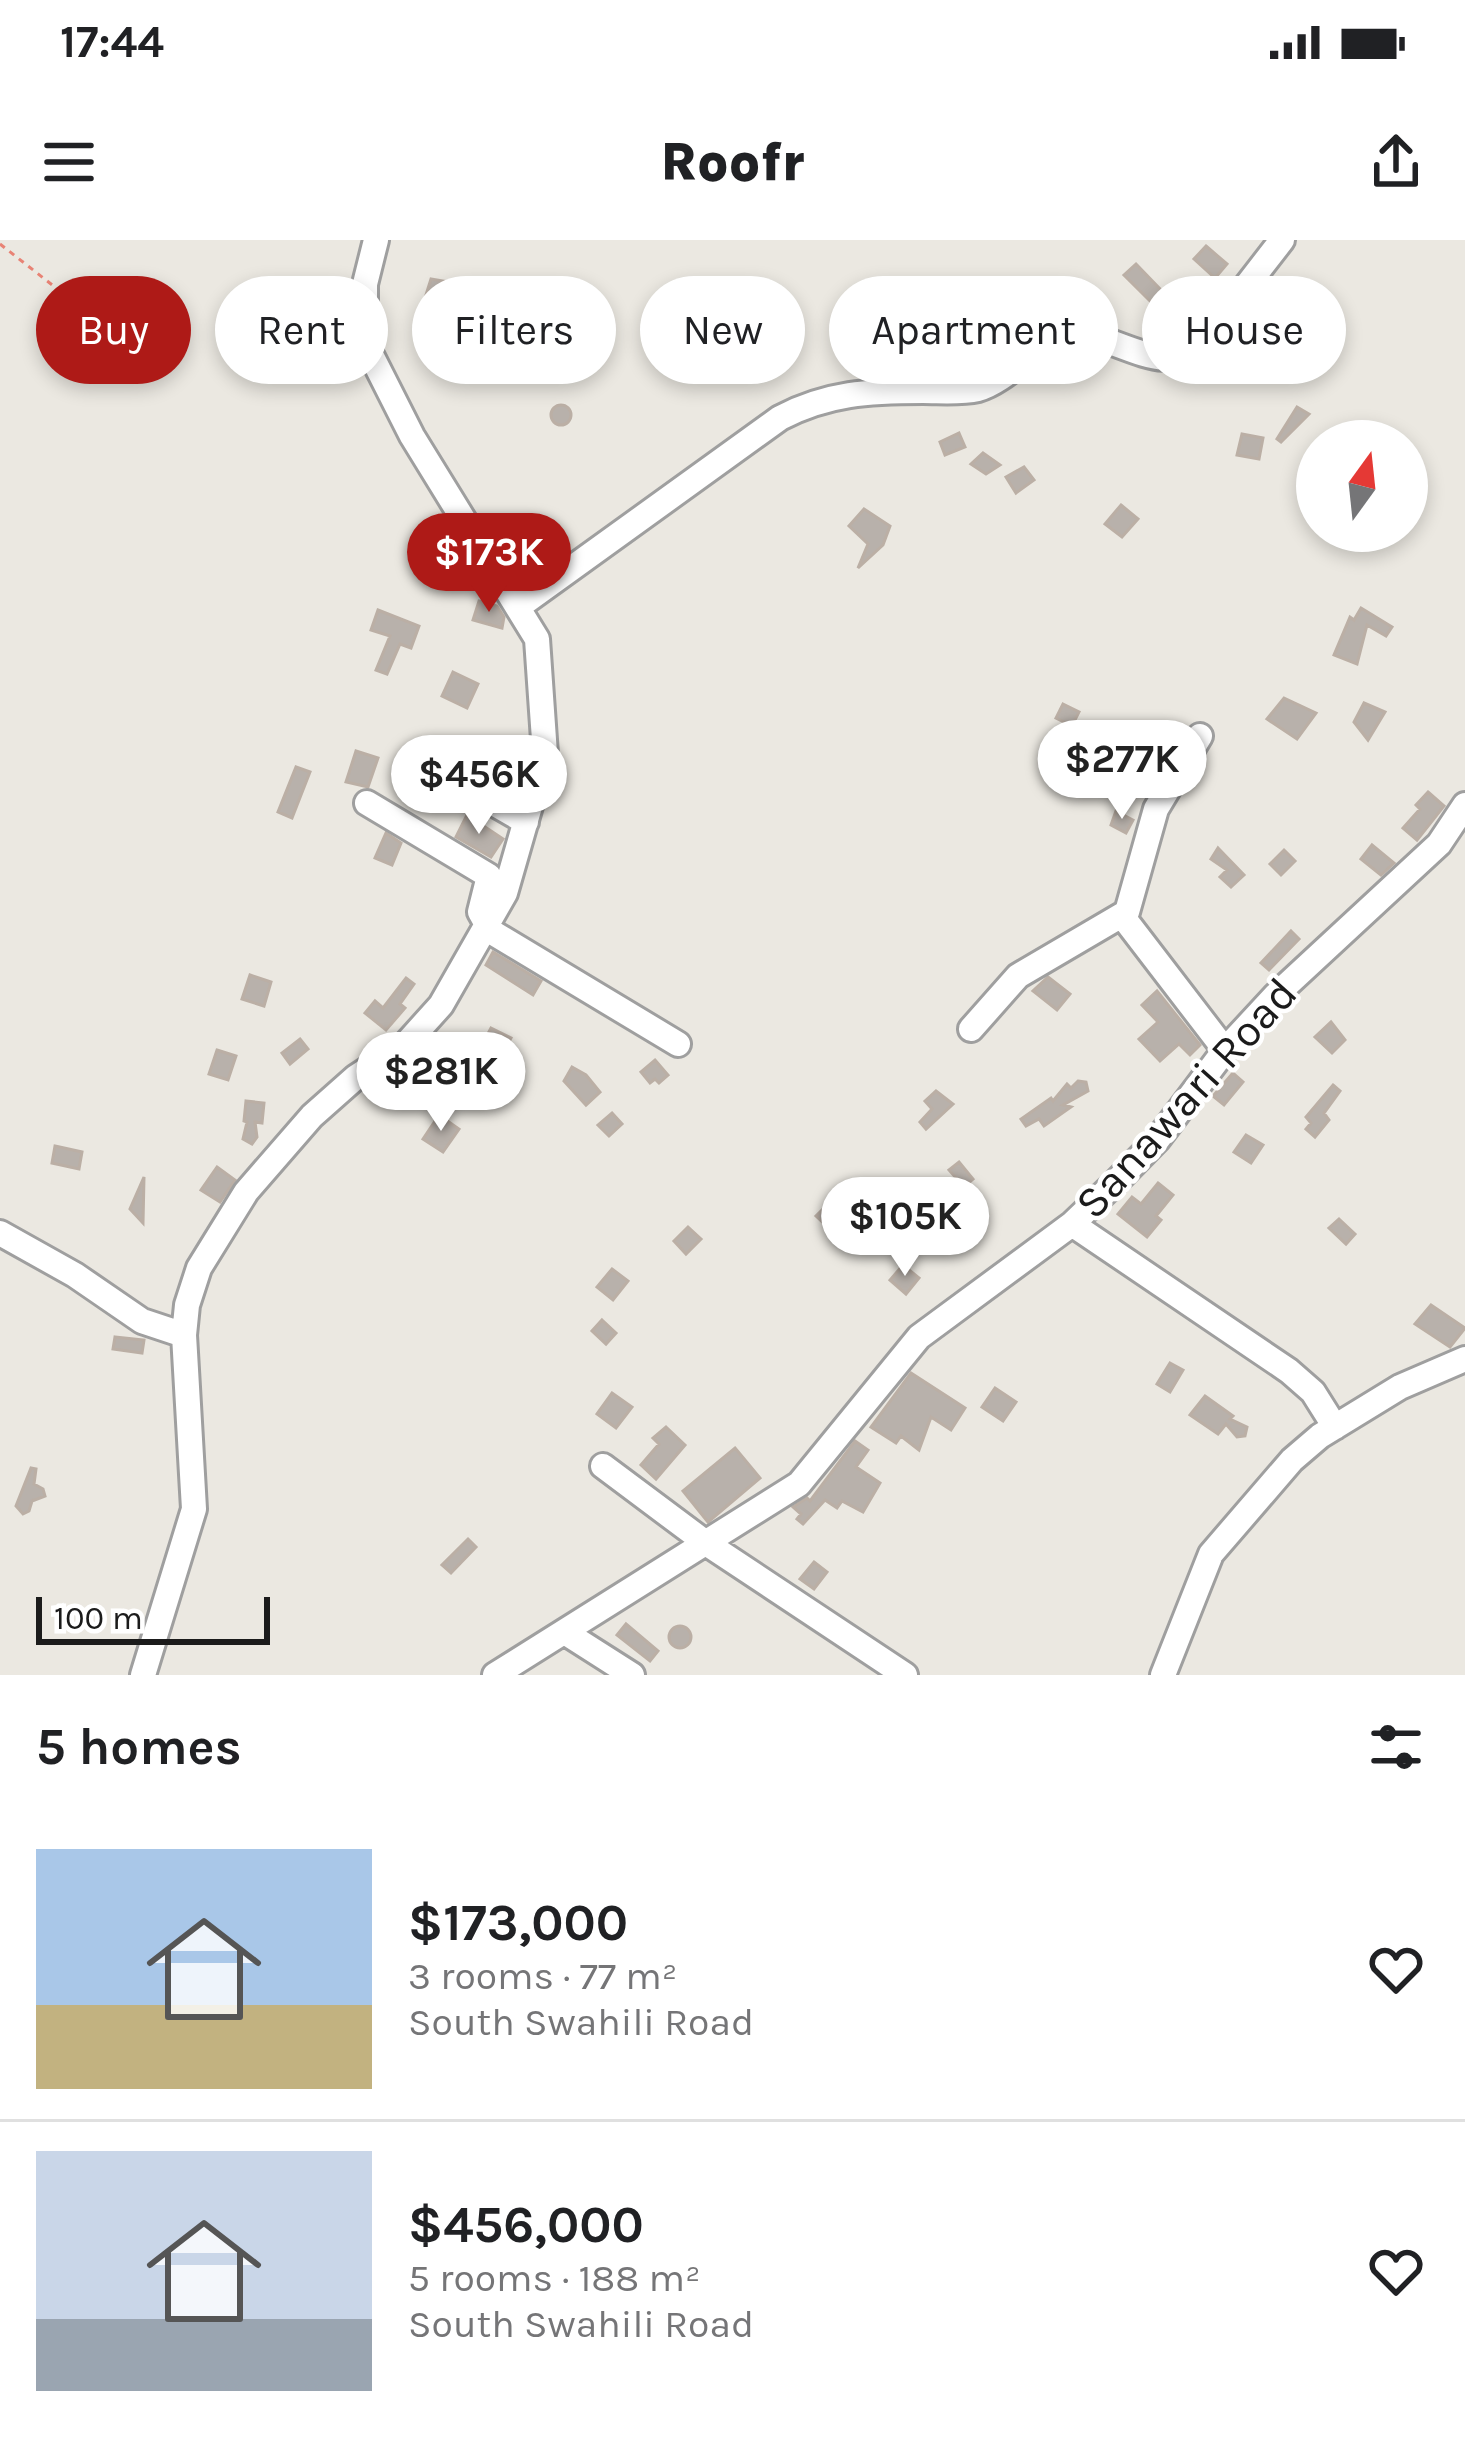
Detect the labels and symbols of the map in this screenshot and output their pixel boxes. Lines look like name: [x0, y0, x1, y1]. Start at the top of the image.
north arrow: [1296, 420, 1428, 552]
pin: $173K: [405, 513, 573, 615]
pin: $277K: [1038, 720, 1206, 822]
pin: $456K: [395, 735, 563, 837]
street label: Sanawari Road: [1065, 967, 1307, 1229]
pin: $281K: [357, 1032, 525, 1134]
pin: $105K: [821, 1177, 989, 1279]
scale bar: [36, 1591, 270, 1644]

